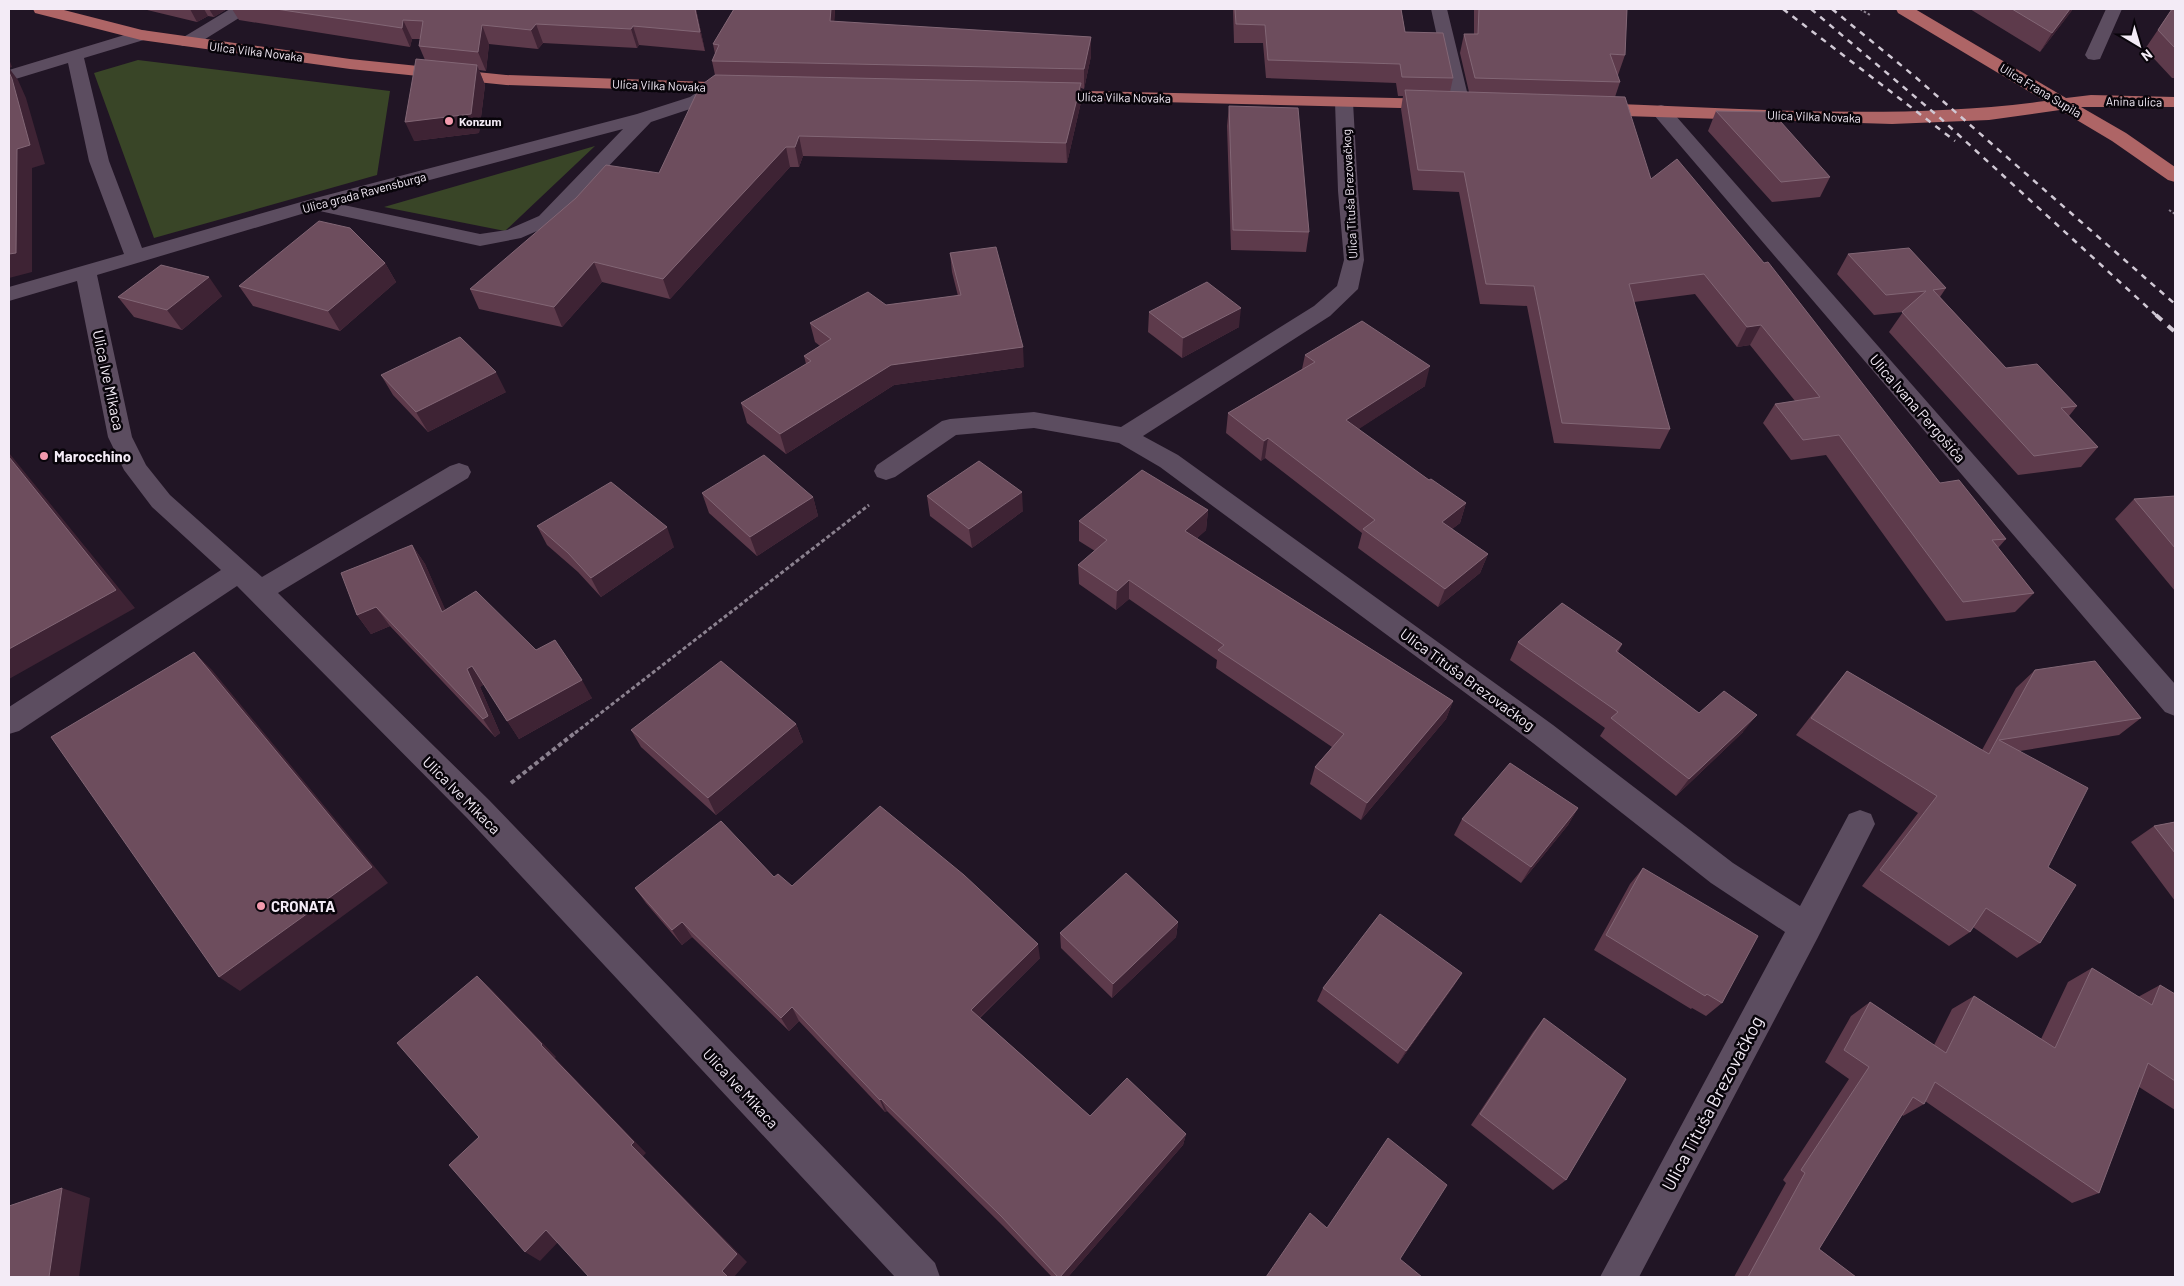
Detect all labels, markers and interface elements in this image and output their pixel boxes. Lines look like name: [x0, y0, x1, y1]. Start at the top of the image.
north arrow: [2114, 20, 2164, 70]
street label: Ulica Vilka Novaka: [209, 38, 303, 64]
text: N: [2138, 46, 2156, 65]
street label: Ulica Frana Supila: [1998, 60, 2084, 120]
street label: Ulica Vilka Novaka: [612, 76, 706, 94]
street label: Ulica Vilka Novaka: [1077, 89, 1171, 105]
street label: Anina ulica: [2106, 94, 2162, 108]
street label: Ulica Vilka Novaka: [1767, 107, 1861, 125]
place label: Konzum: [459, 114, 501, 128]
marker: Konzum: [443, 115, 455, 127]
street label: Ulica Tituša Brezovačkog: [1339, 129, 1359, 259]
street label: Ulica grada Ravensburga: [301, 169, 427, 215]
street label: Ulica Ive Mikaca: [90, 328, 128, 432]
street label: Ulica Ivana Pergošića: [1866, 350, 1970, 466]
place label: Marocchino: [54, 447, 131, 465]
marker: Marocchino: [38, 450, 50, 462]
street label: Ulica Tituša Brezovačkog: [1397, 624, 1539, 734]
street label: Ulica Ive Mikaca: [419, 752, 505, 838]
place label: CRONATA: [271, 897, 335, 915]
marker: CRONATA: [255, 900, 267, 912]
street label: Ulica Tituša Brezovačkog: [1657, 1012, 1767, 1194]
street label: Ulica Ive Mikaca: [700, 1044, 782, 1132]

